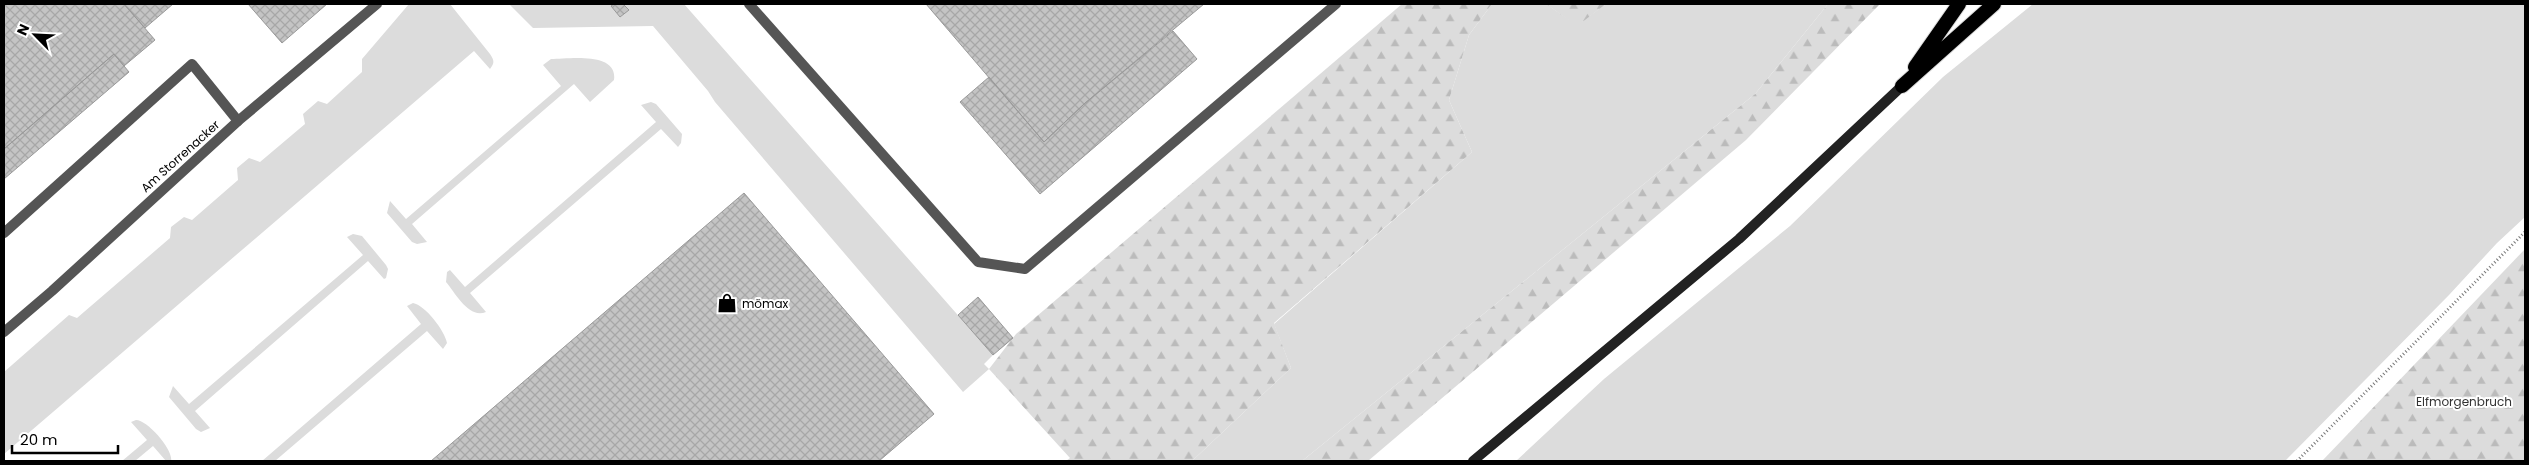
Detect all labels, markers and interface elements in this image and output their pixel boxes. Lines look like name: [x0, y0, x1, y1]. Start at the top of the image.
north arrow: [10, 10, 60, 60]
text: N: [12, 21, 34, 39]
street label: Am Storrenacker: [137, 116, 223, 196]
shop icon: mömax: [716, 292, 738, 314]
place label: mömax: [742, 295, 789, 312]
park label: Elfmorgenbruch: [2416, 393, 2512, 410]
scale bar: [12, 422, 119, 454]
text: 20 m: [20, 429, 58, 450]

